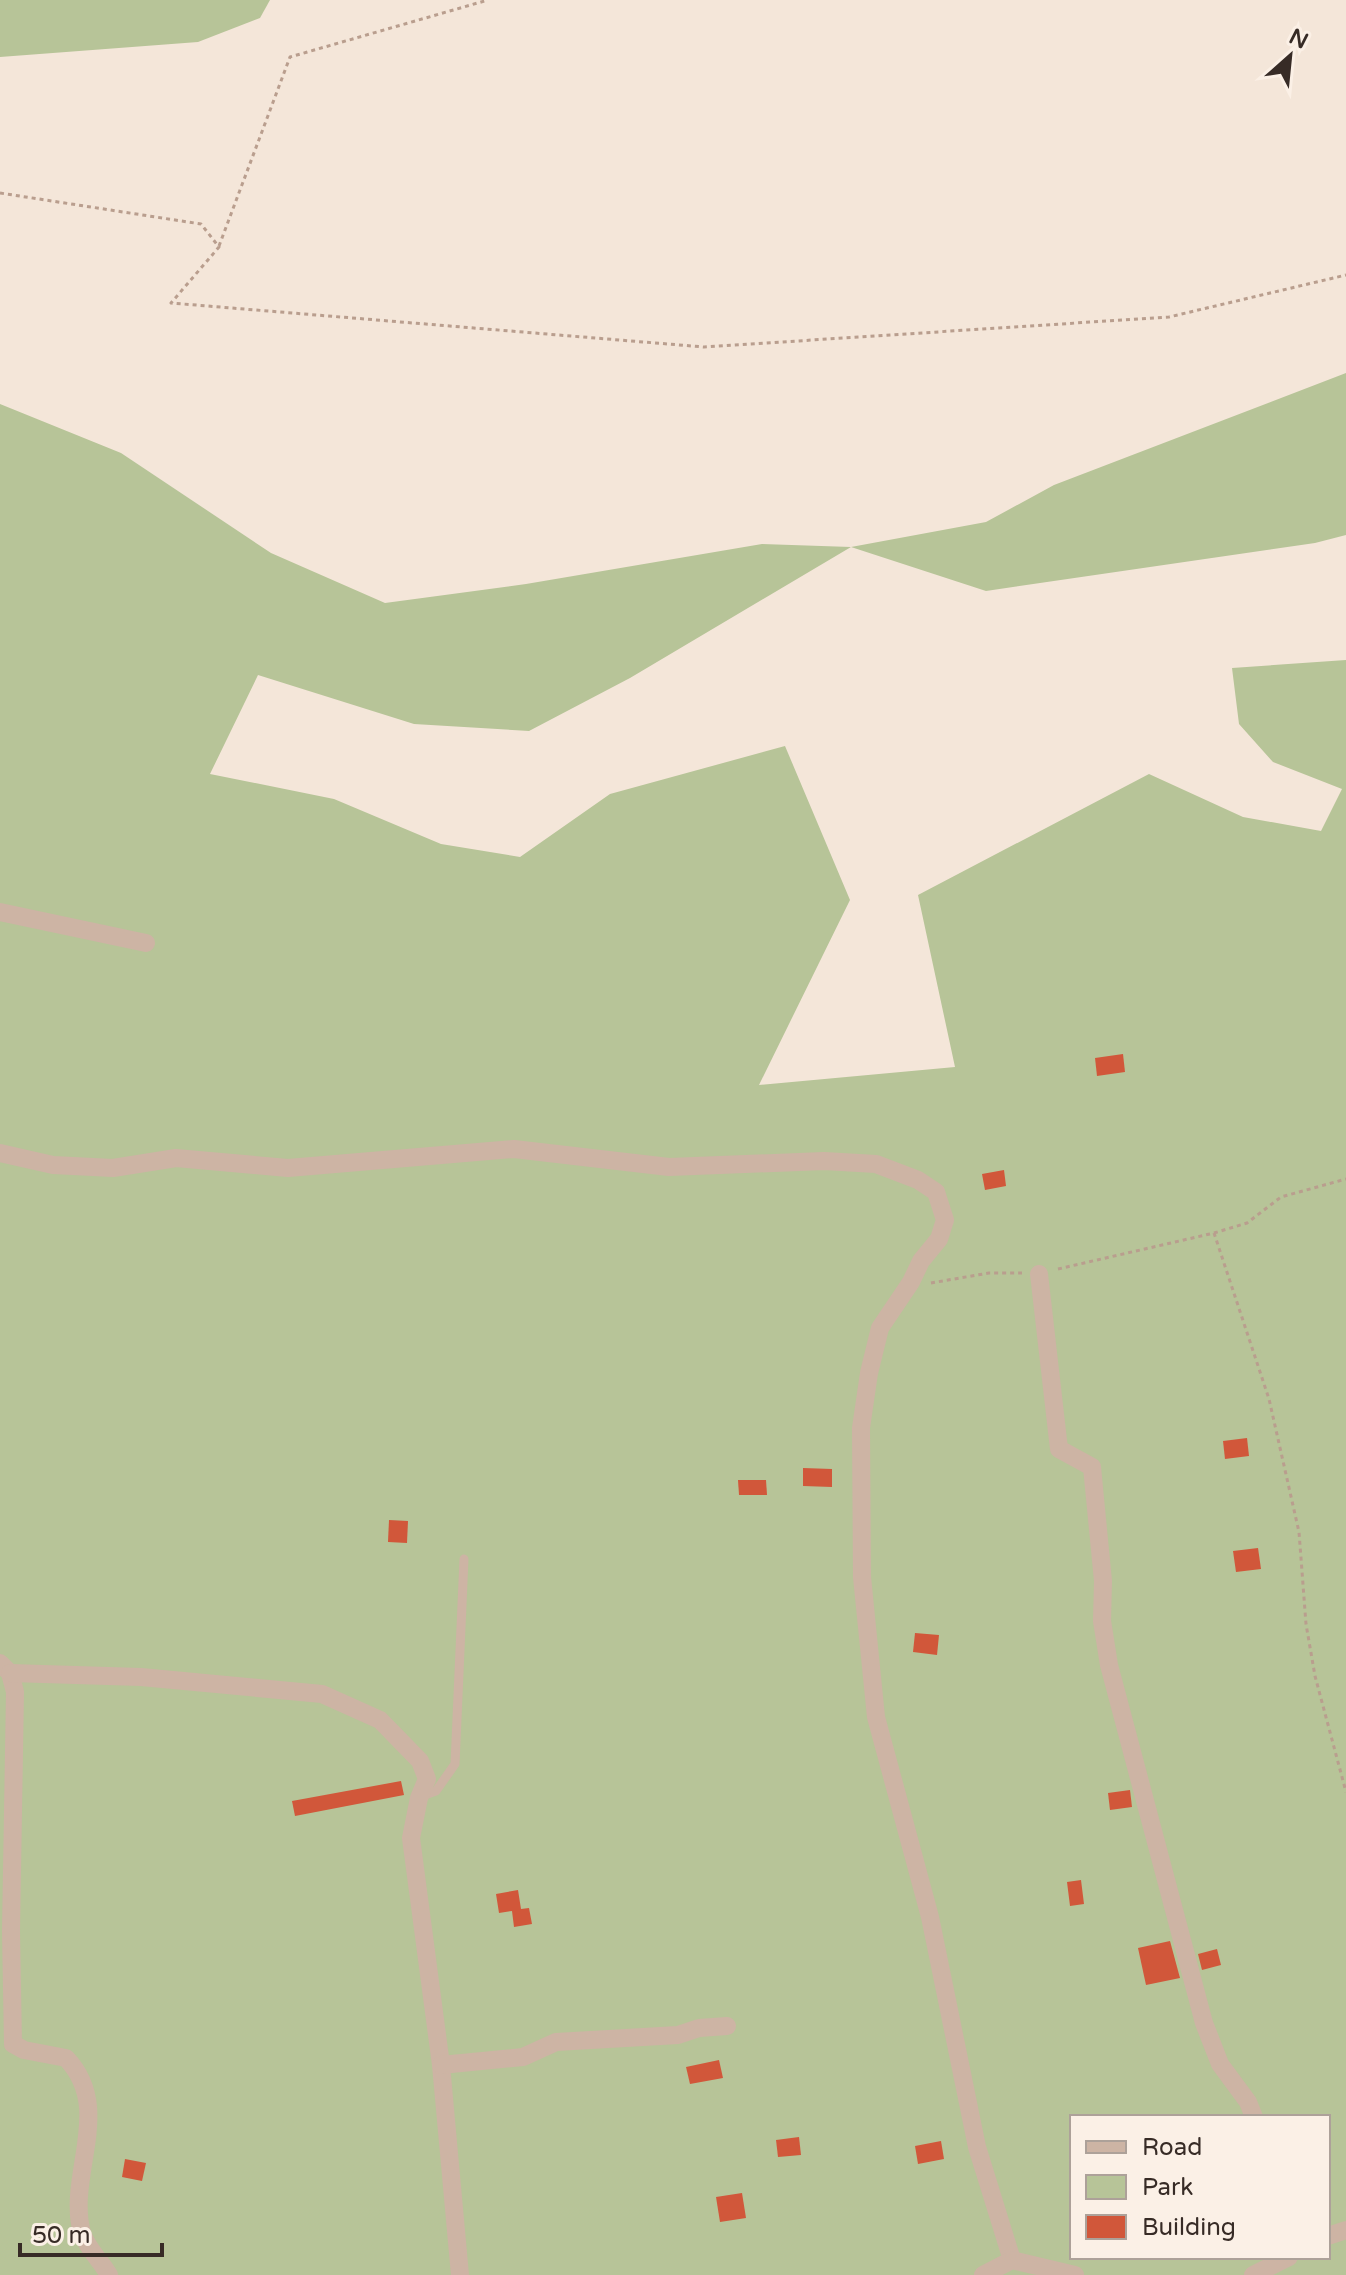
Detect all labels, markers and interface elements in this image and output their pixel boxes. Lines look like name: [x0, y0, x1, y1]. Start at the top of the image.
north arrow: [1250, 16, 1330, 96]
text: N: [1285, 23, 1312, 55]
legend: [1070, 2115, 1330, 2259]
text: Road: [1142, 2133, 1202, 2162]
text: Park: [1142, 2173, 1193, 2202]
scale bar: [20, 2207, 162, 2257]
text: Building: [1142, 2213, 1236, 2242]
text: 50 m: [32, 2221, 90, 2250]

